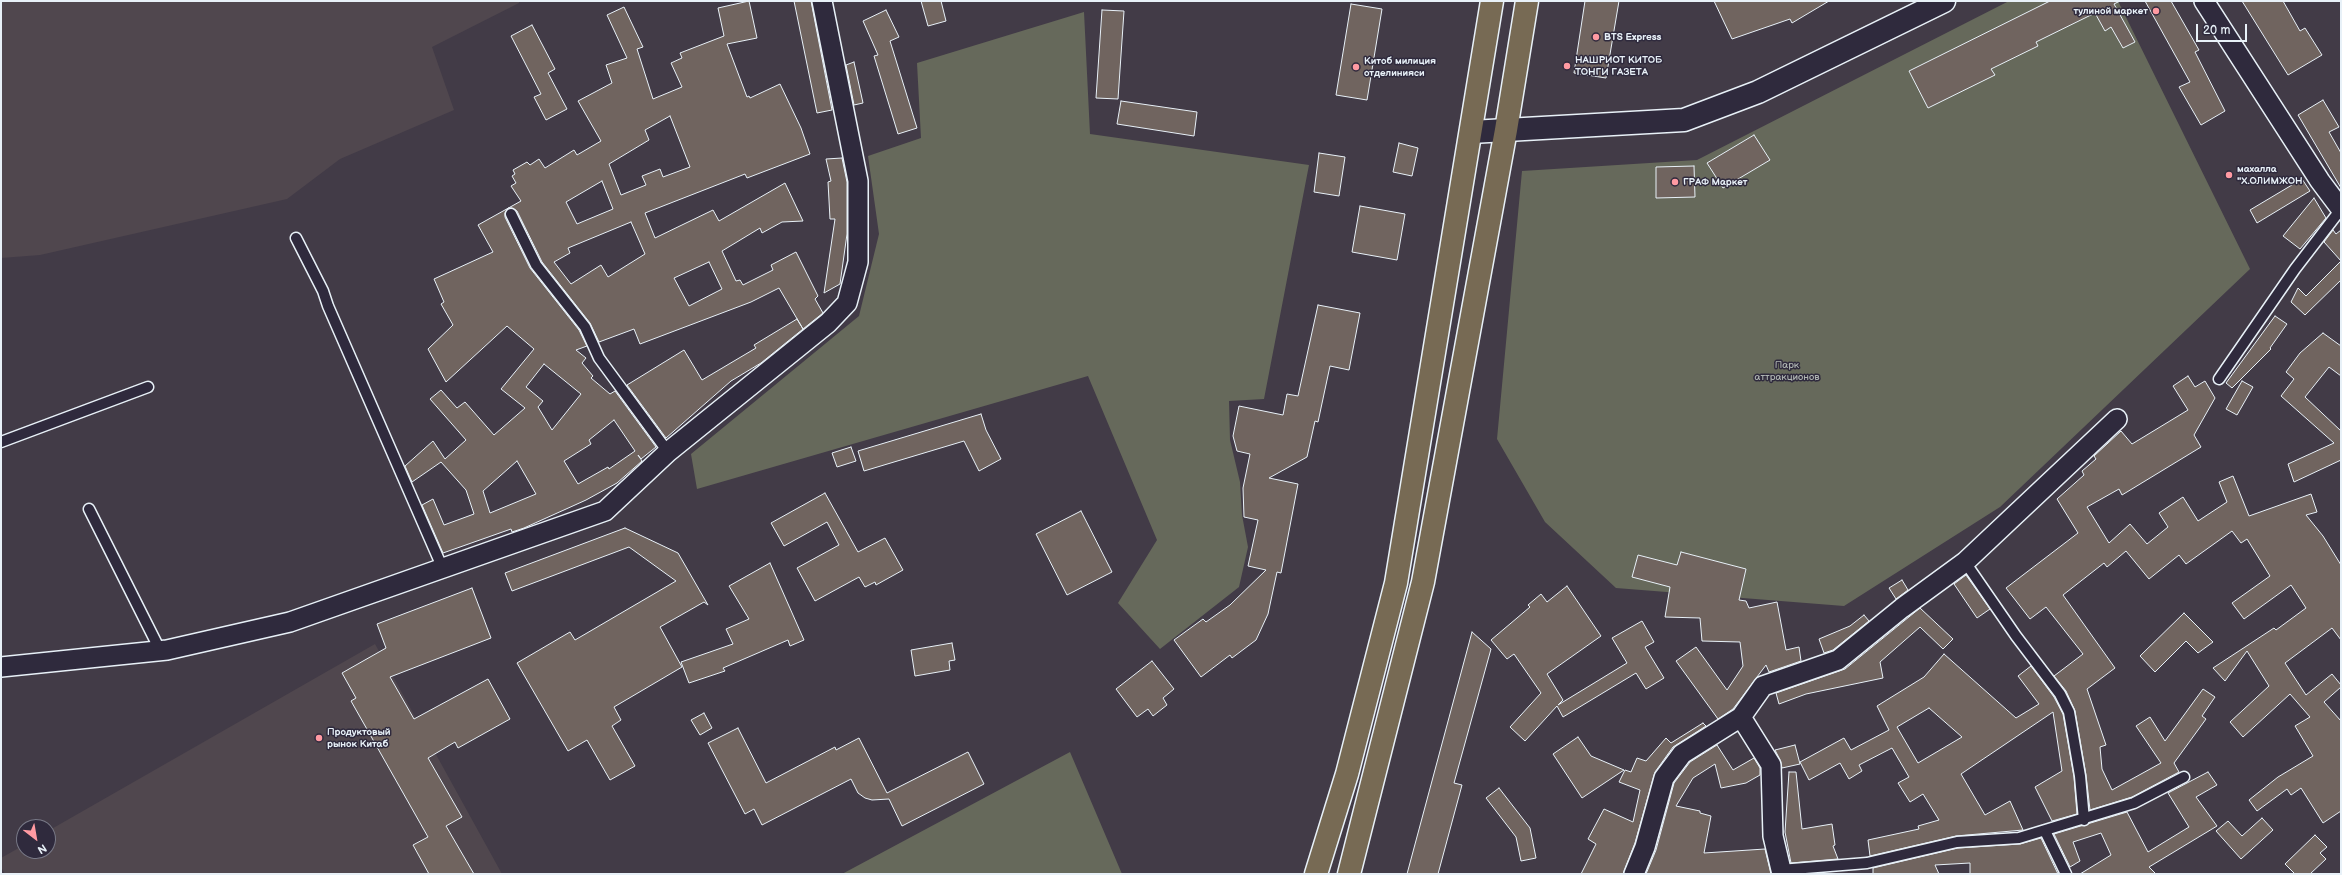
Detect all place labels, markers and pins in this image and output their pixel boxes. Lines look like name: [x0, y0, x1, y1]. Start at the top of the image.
place label: тулиной маркет: [2073, 5, 2148, 17]
marker: тулиной маркет: [2151, 6, 2161, 16]
place label: BTS Express: [1604, 31, 1661, 43]
marker: BTS Express: [1591, 32, 1601, 42]
place label: НАШРИОТ КИТОБ ТОНГИ ГАЗЕТА: [1575, 54, 1662, 78]
place label: Китоб милиция отделинияси: [1364, 55, 1436, 78]
marker: НАШРИОТ КИТОБ ТОНГИ ГАЗЕТА: [1562, 61, 1572, 71]
marker: Китоб милиция отделинияси: [1351, 62, 1361, 72]
place label: махалла "Х.ОЛИМЖОН: [2237, 163, 2303, 186]
marker: махалла "Х.ОЛИМЖОН: [2224, 170, 2234, 180]
place label: ГРАФ Маркет: [1683, 176, 1747, 188]
marker: ГРАФ Маркет: [1670, 177, 1680, 187]
place label: Продуктовый рынок Китаб: [327, 726, 391, 750]
marker: Продуктовый рынок Китаб: [314, 733, 324, 743]

